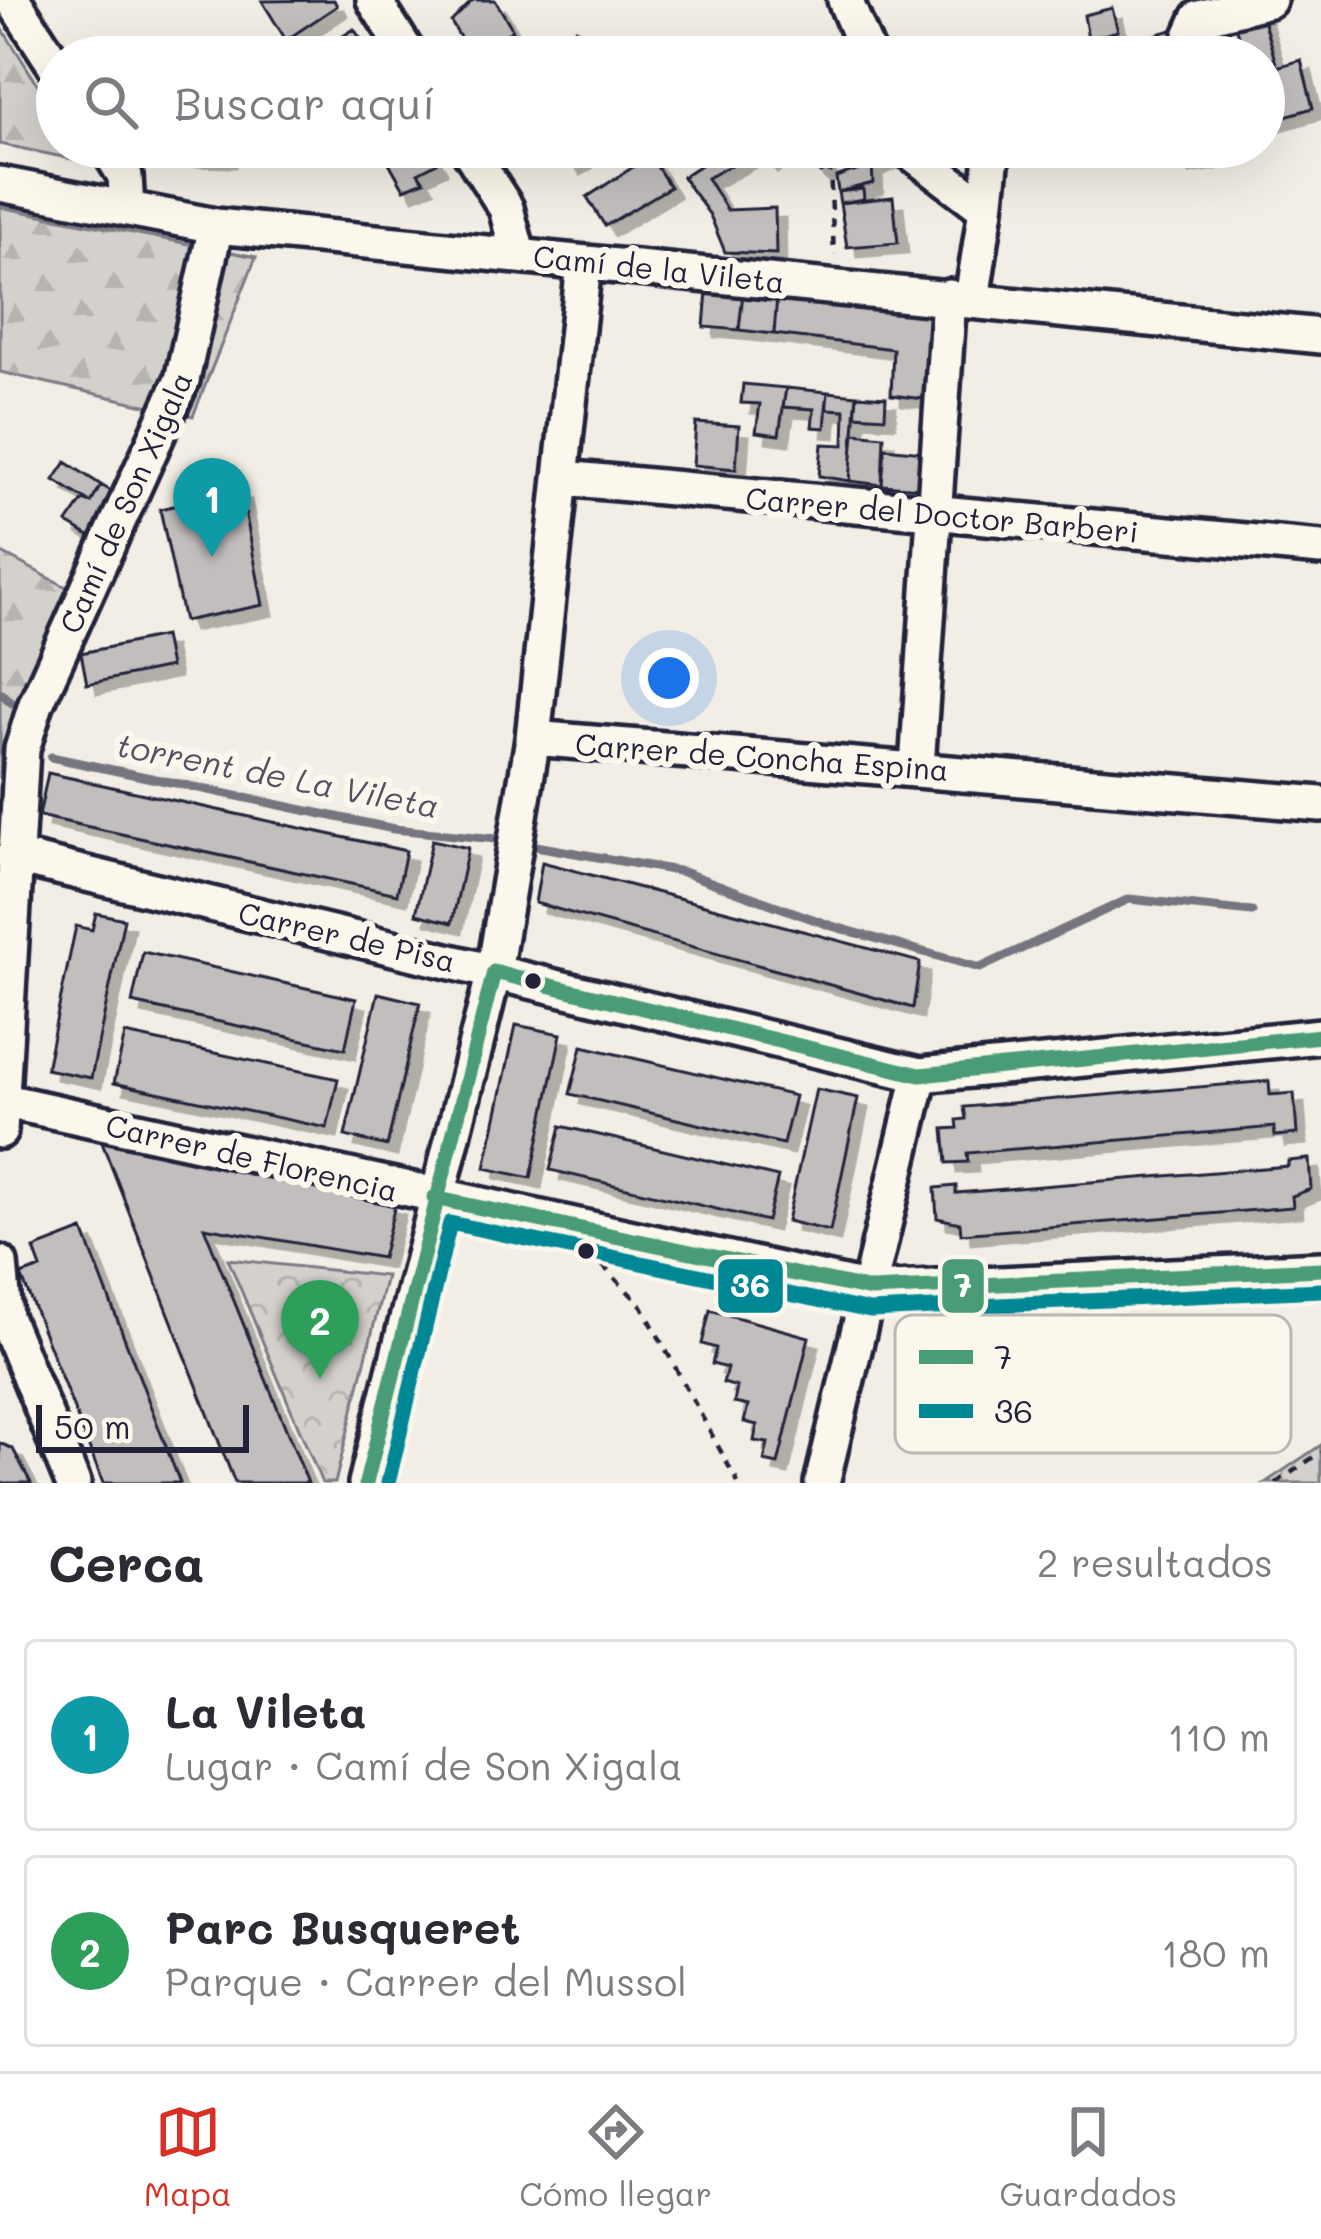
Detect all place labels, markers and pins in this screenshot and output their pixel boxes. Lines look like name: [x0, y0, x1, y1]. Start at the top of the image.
pin: 1: [173, 458, 251, 557]
unlabelled marker: [522, 970, 544, 992]
unlabelled marker: [575, 1240, 597, 1262]
pin: 2: [281, 1280, 359, 1379]

